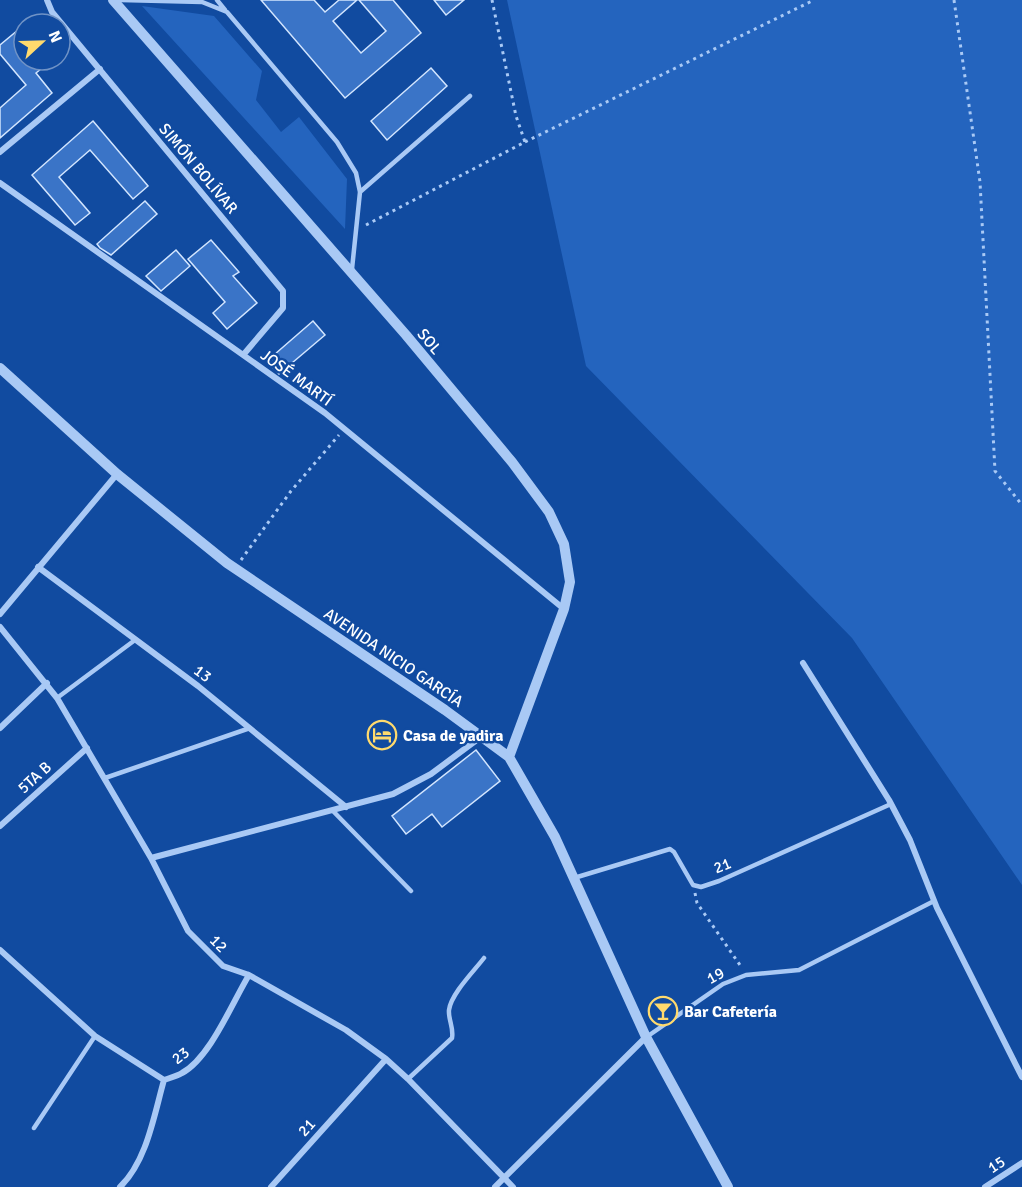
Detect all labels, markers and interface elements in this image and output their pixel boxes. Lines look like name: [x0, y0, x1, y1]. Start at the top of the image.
north arrow: [12, 12, 72, 72]
text: N: [44, 28, 66, 46]
street label: SIMÓN BOLÍVAR: [155, 119, 242, 218]
street label: SOL: [413, 325, 446, 359]
street label: JOSÉ MARTÍ: [257, 345, 336, 411]
street label: AVENIDA NICIO GARCÍA: [320, 604, 467, 712]
street label: 13: [189, 661, 215, 687]
hotel icon: Casa de yadira: [366, 719, 398, 751]
place label: Casa de yadira: [403, 726, 504, 746]
street label: 5TA B: [14, 757, 56, 798]
street label: 21: [711, 853, 734, 878]
street label: 12: [205, 931, 231, 957]
street label: 19: [703, 963, 728, 989]
bar icon: Bar Cafetería: [647, 995, 679, 1027]
place label: Bar Cafetería: [684, 1002, 777, 1022]
street label: 23: [168, 1043, 194, 1069]
street label: 21: [294, 1115, 320, 1141]
street label: 15: [984, 1152, 1009, 1178]

